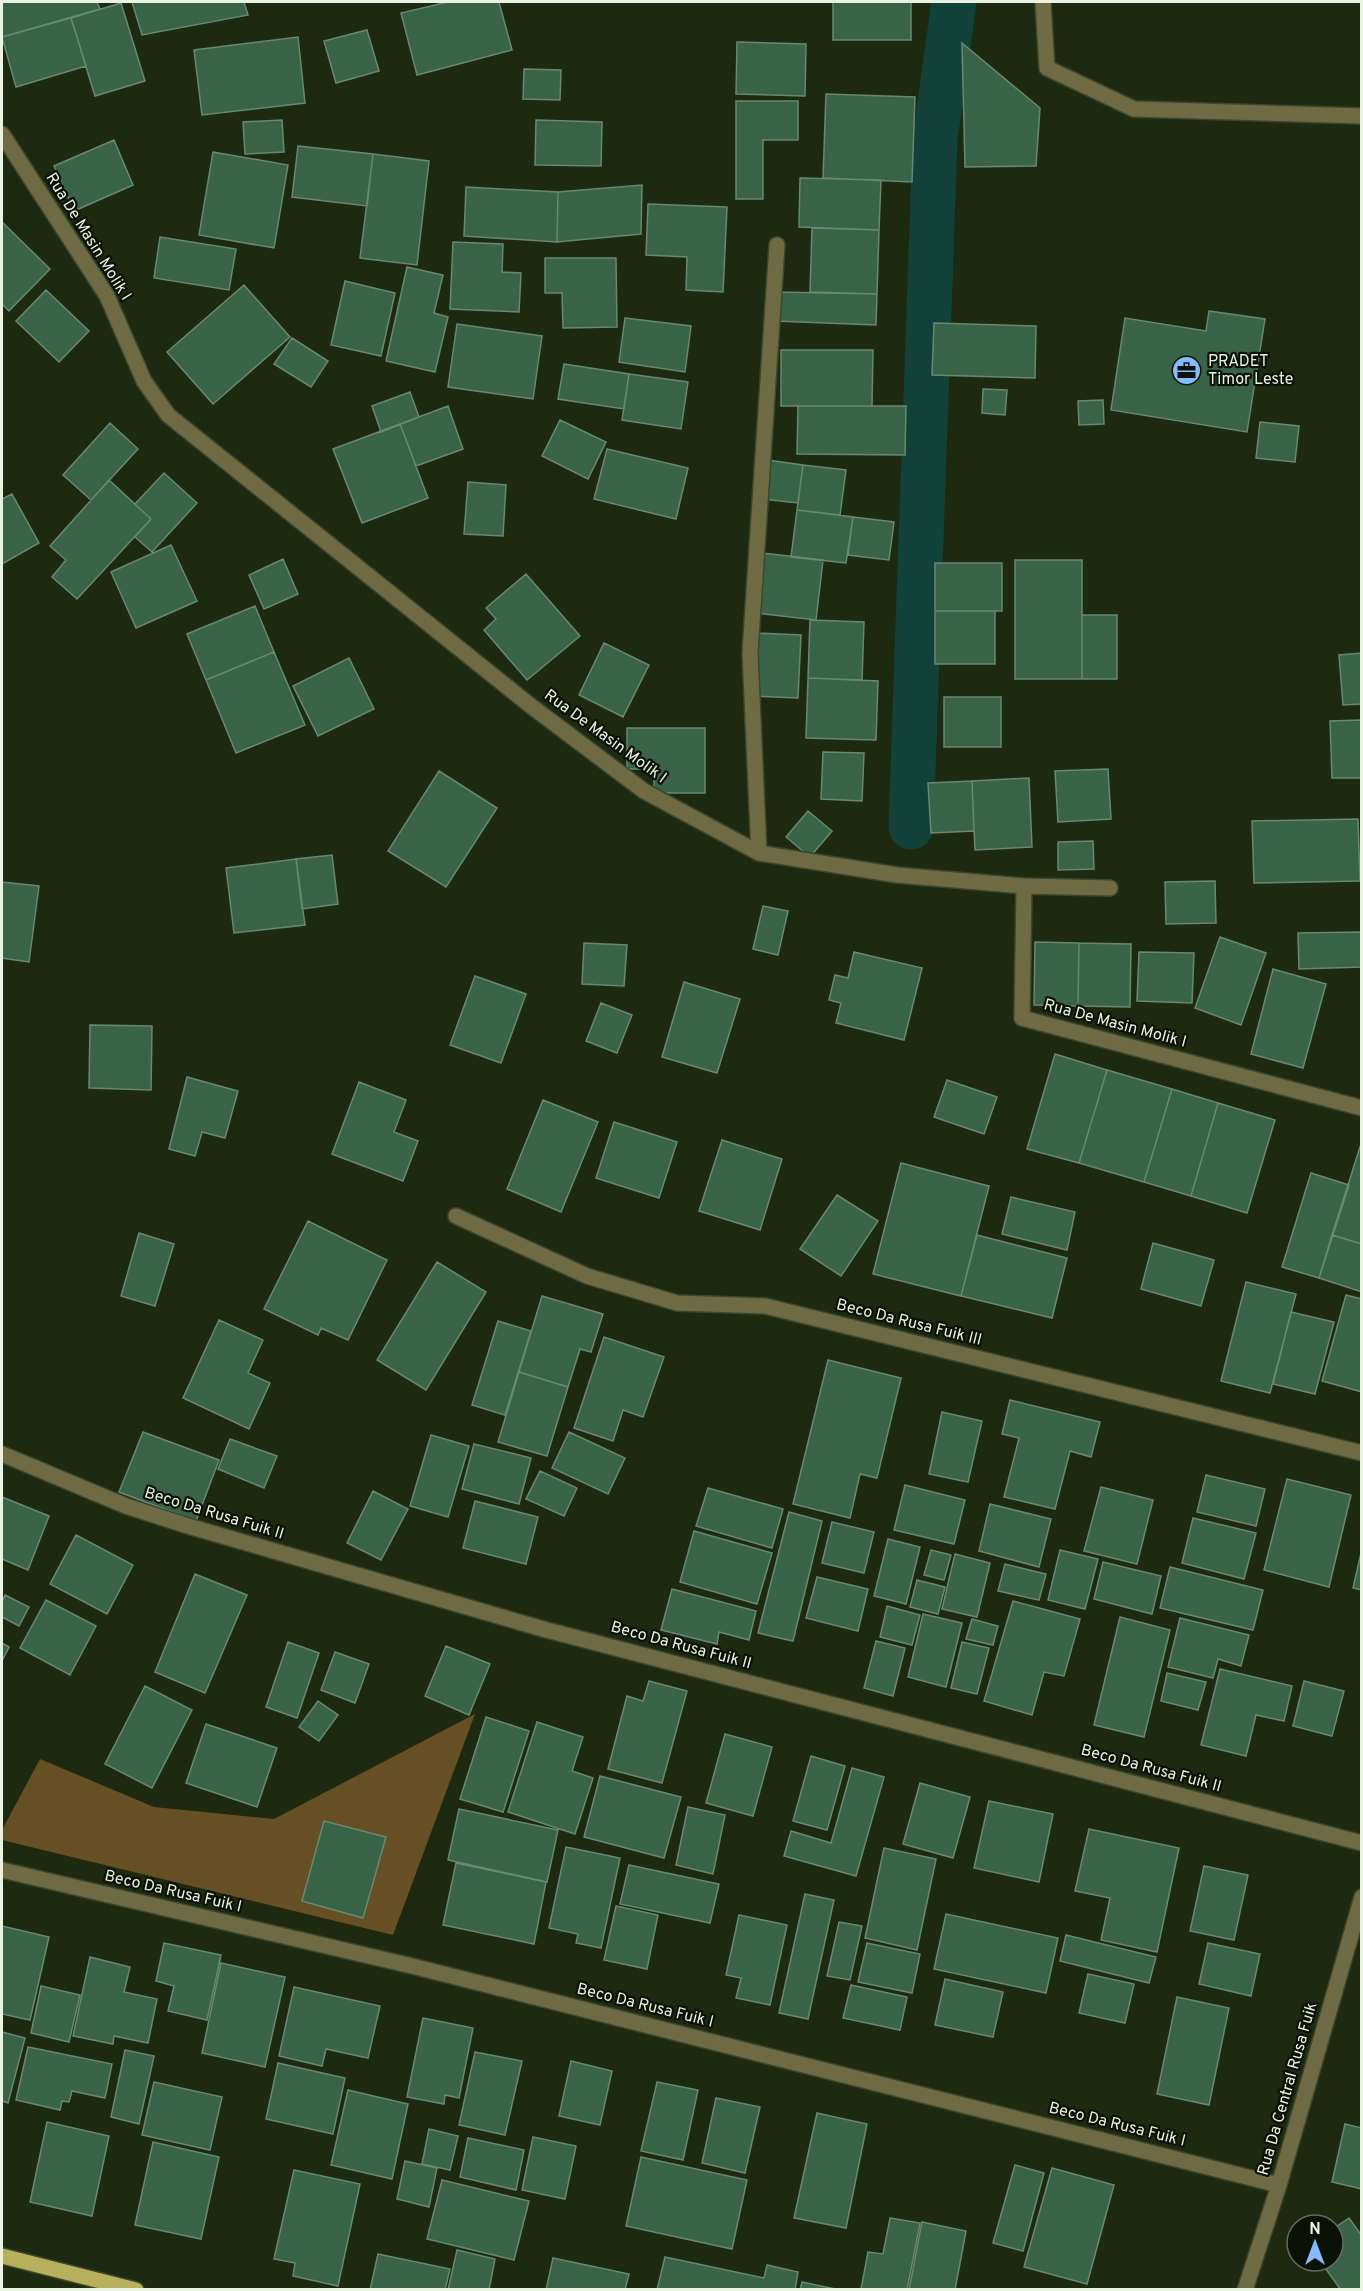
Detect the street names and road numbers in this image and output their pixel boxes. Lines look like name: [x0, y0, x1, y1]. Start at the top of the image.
street label: Rua De Masin Molik I: [41, 169, 135, 305]
street label: Rua De Masin Molik I: [540, 686, 670, 788]
street label: Rua De Masin Molik I: [1041, 995, 1189, 1053]
street label: Beco Da Rusa Fuik III: [834, 1295, 984, 1351]
street label: Beco Da Rusa Fuik II: [142, 1483, 286, 1545]
street label: Beco Da Rusa Fuik II: [608, 1618, 754, 1674]
street label: Beco Da Rusa Fuik II: [1078, 1741, 1224, 1797]
street label: Beco Da Rusa Fuik I: [102, 1866, 244, 1918]
street label: Beco Da Rusa Fuik I: [574, 1979, 716, 2033]
street label: Rua Da Central Rusa Fuik: [1254, 2000, 1322, 2178]
street label: Beco Da Rusa Fuik I: [1046, 2098, 1188, 2152]

